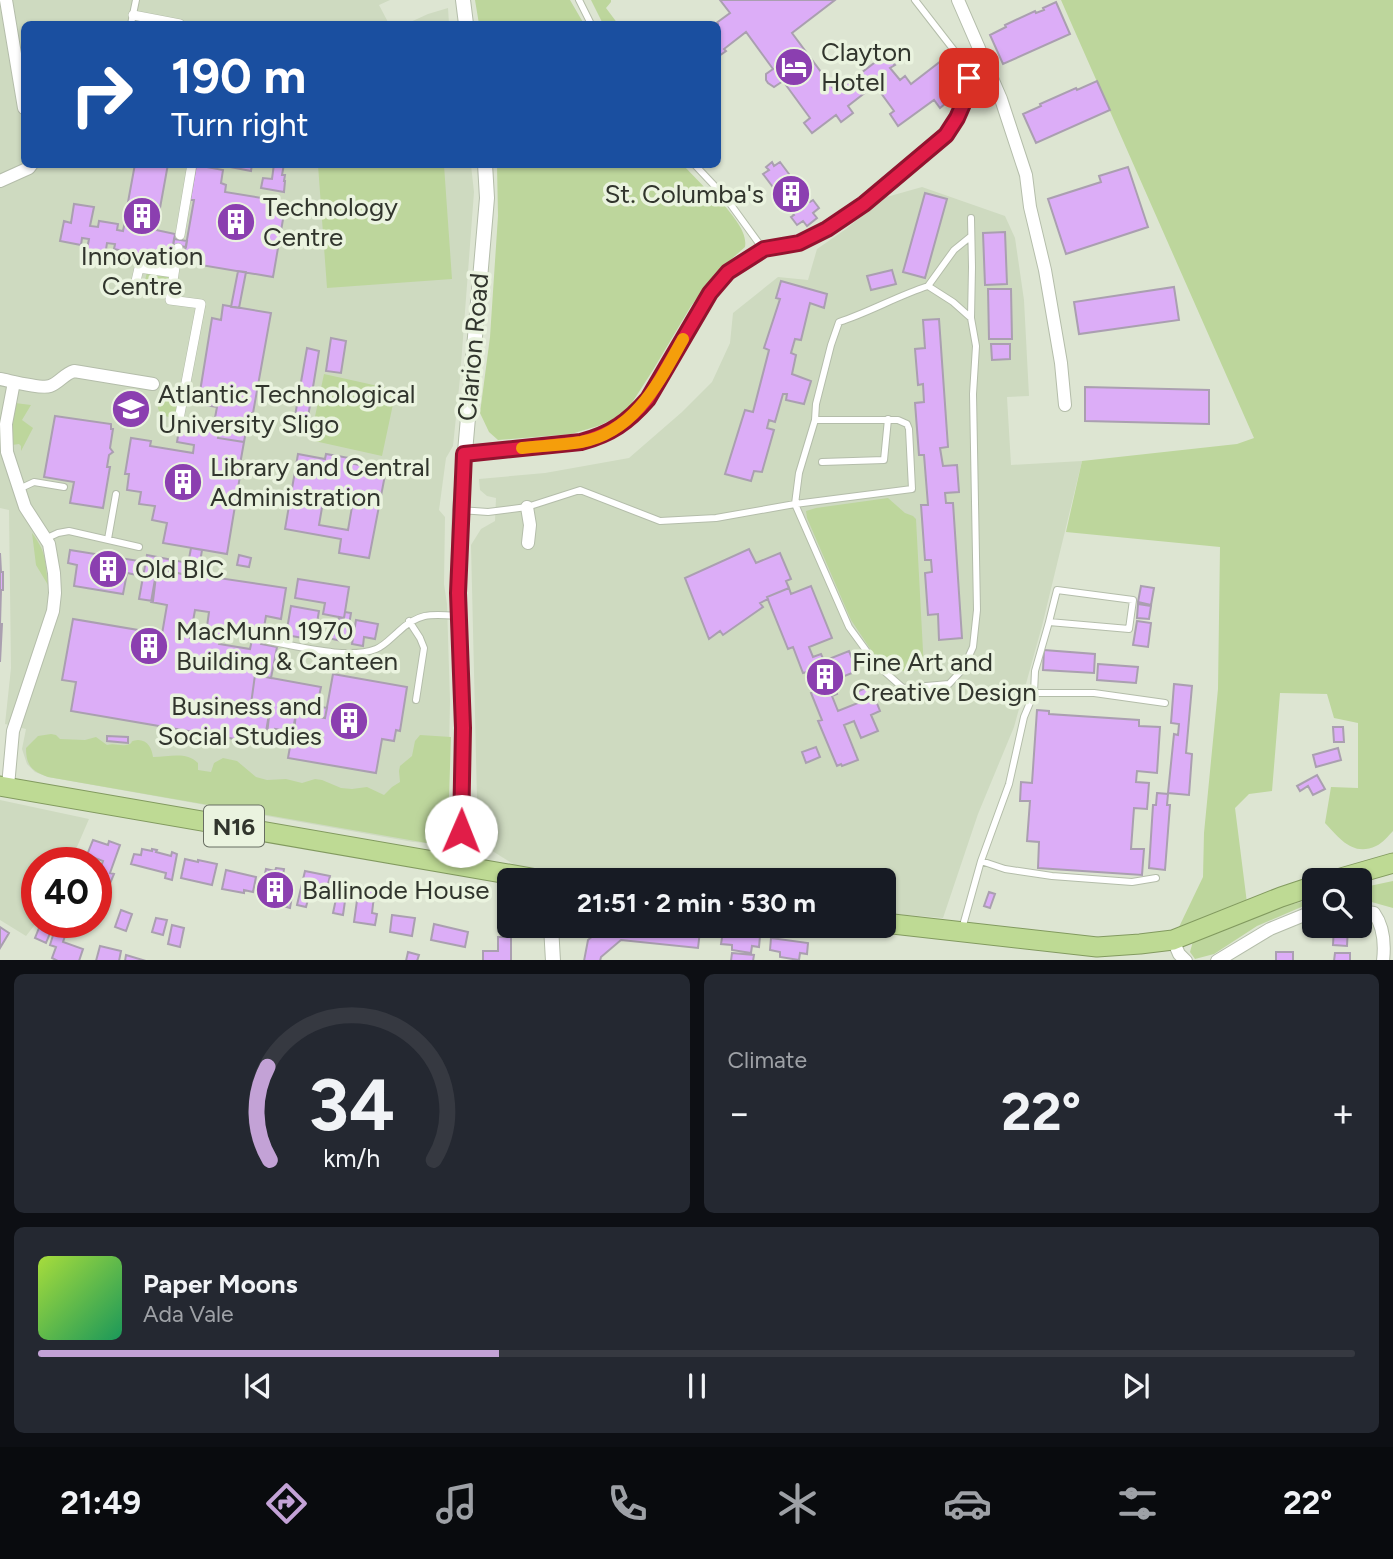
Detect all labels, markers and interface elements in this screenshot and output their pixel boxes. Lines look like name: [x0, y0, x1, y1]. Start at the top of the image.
place label: Clayton Hotel: [821, 36, 912, 98]
text: 190 m: [171, 46, 306, 105]
hotel icon: Clayton Hotel: [773, 46, 815, 88]
pin: [939, 48, 999, 108]
icon: right: [56, 49, 147, 140]
icon: arrive: [950, 59, 988, 97]
text: Turn right: [171, 106, 309, 144]
building icon: St. Columba's: [770, 173, 812, 215]
place label: St. Columba's: [604, 178, 764, 210]
place label: Technology Centre: [263, 191, 398, 253]
building icon: Innovation Centre: [121, 195, 163, 237]
building icon: Technology Centre: [215, 201, 257, 243]
place label: Innovation Centre: [81, 240, 203, 302]
street label: Clarion Road: [451, 272, 495, 422]
place label: Atlantic Technological University Sligo: [158, 378, 416, 440]
school or university icon: Atlantic Technological University Sligo: [110, 388, 152, 430]
place label: Library and Central Administration: [210, 451, 430, 513]
building icon: Library and Central Administration: [162, 461, 204, 503]
building icon: Old BIC: [87, 548, 129, 590]
place label: Old BIC: [135, 553, 224, 585]
place label: MacMunn 1970 Building & Canteen: [176, 615, 398, 677]
building icon: MacMunn 1970 Building & Canteen: [128, 625, 170, 667]
place label: Fine Art and Creative Design: [852, 646, 1037, 708]
building icon: Fine Art and Creative Design: [804, 656, 846, 698]
place label: Business and Social Studies: [158, 690, 322, 752]
building icon: Business and Social Studies: [328, 700, 370, 742]
position arrow: [424, 794, 498, 868]
road number: N16: [204, 806, 264, 846]
speed limit sign: 40: [21, 847, 112, 938]
map controls: [1302, 868, 1372, 938]
button: search: [1302, 868, 1372, 938]
building icon: Ballinode House: [254, 869, 296, 911]
place label: Ballinode House: [302, 874, 490, 906]
text: 21:51 · 2 min · 530 m: [577, 887, 816, 919]
text: Climate: [728, 1046, 807, 1074]
text: 34: [308, 1061, 395, 1148]
text: 22°: [1001, 1081, 1081, 1143]
text: −: [728, 1090, 751, 1136]
text: +: [1331, 1090, 1355, 1136]
text: km/h: [323, 1142, 380, 1172]
text: Paper Moons: [143, 1268, 298, 1300]
text: Ada Vale: [143, 1300, 234, 1328]
icon: previous: [239, 1367, 277, 1405]
icon: pause: [678, 1367, 716, 1405]
icon: next: [1117, 1367, 1155, 1405]
icon: directions: [262, 1479, 311, 1528]
icon: music: [432, 1479, 481, 1528]
icon: phone: [603, 1479, 652, 1528]
icon: climate: [773, 1479, 822, 1528]
icon: car: [943, 1479, 992, 1528]
icon: filters: [1113, 1479, 1162, 1528]
text: 21:49: [61, 1484, 141, 1522]
text: 22°: [1283, 1484, 1332, 1522]

